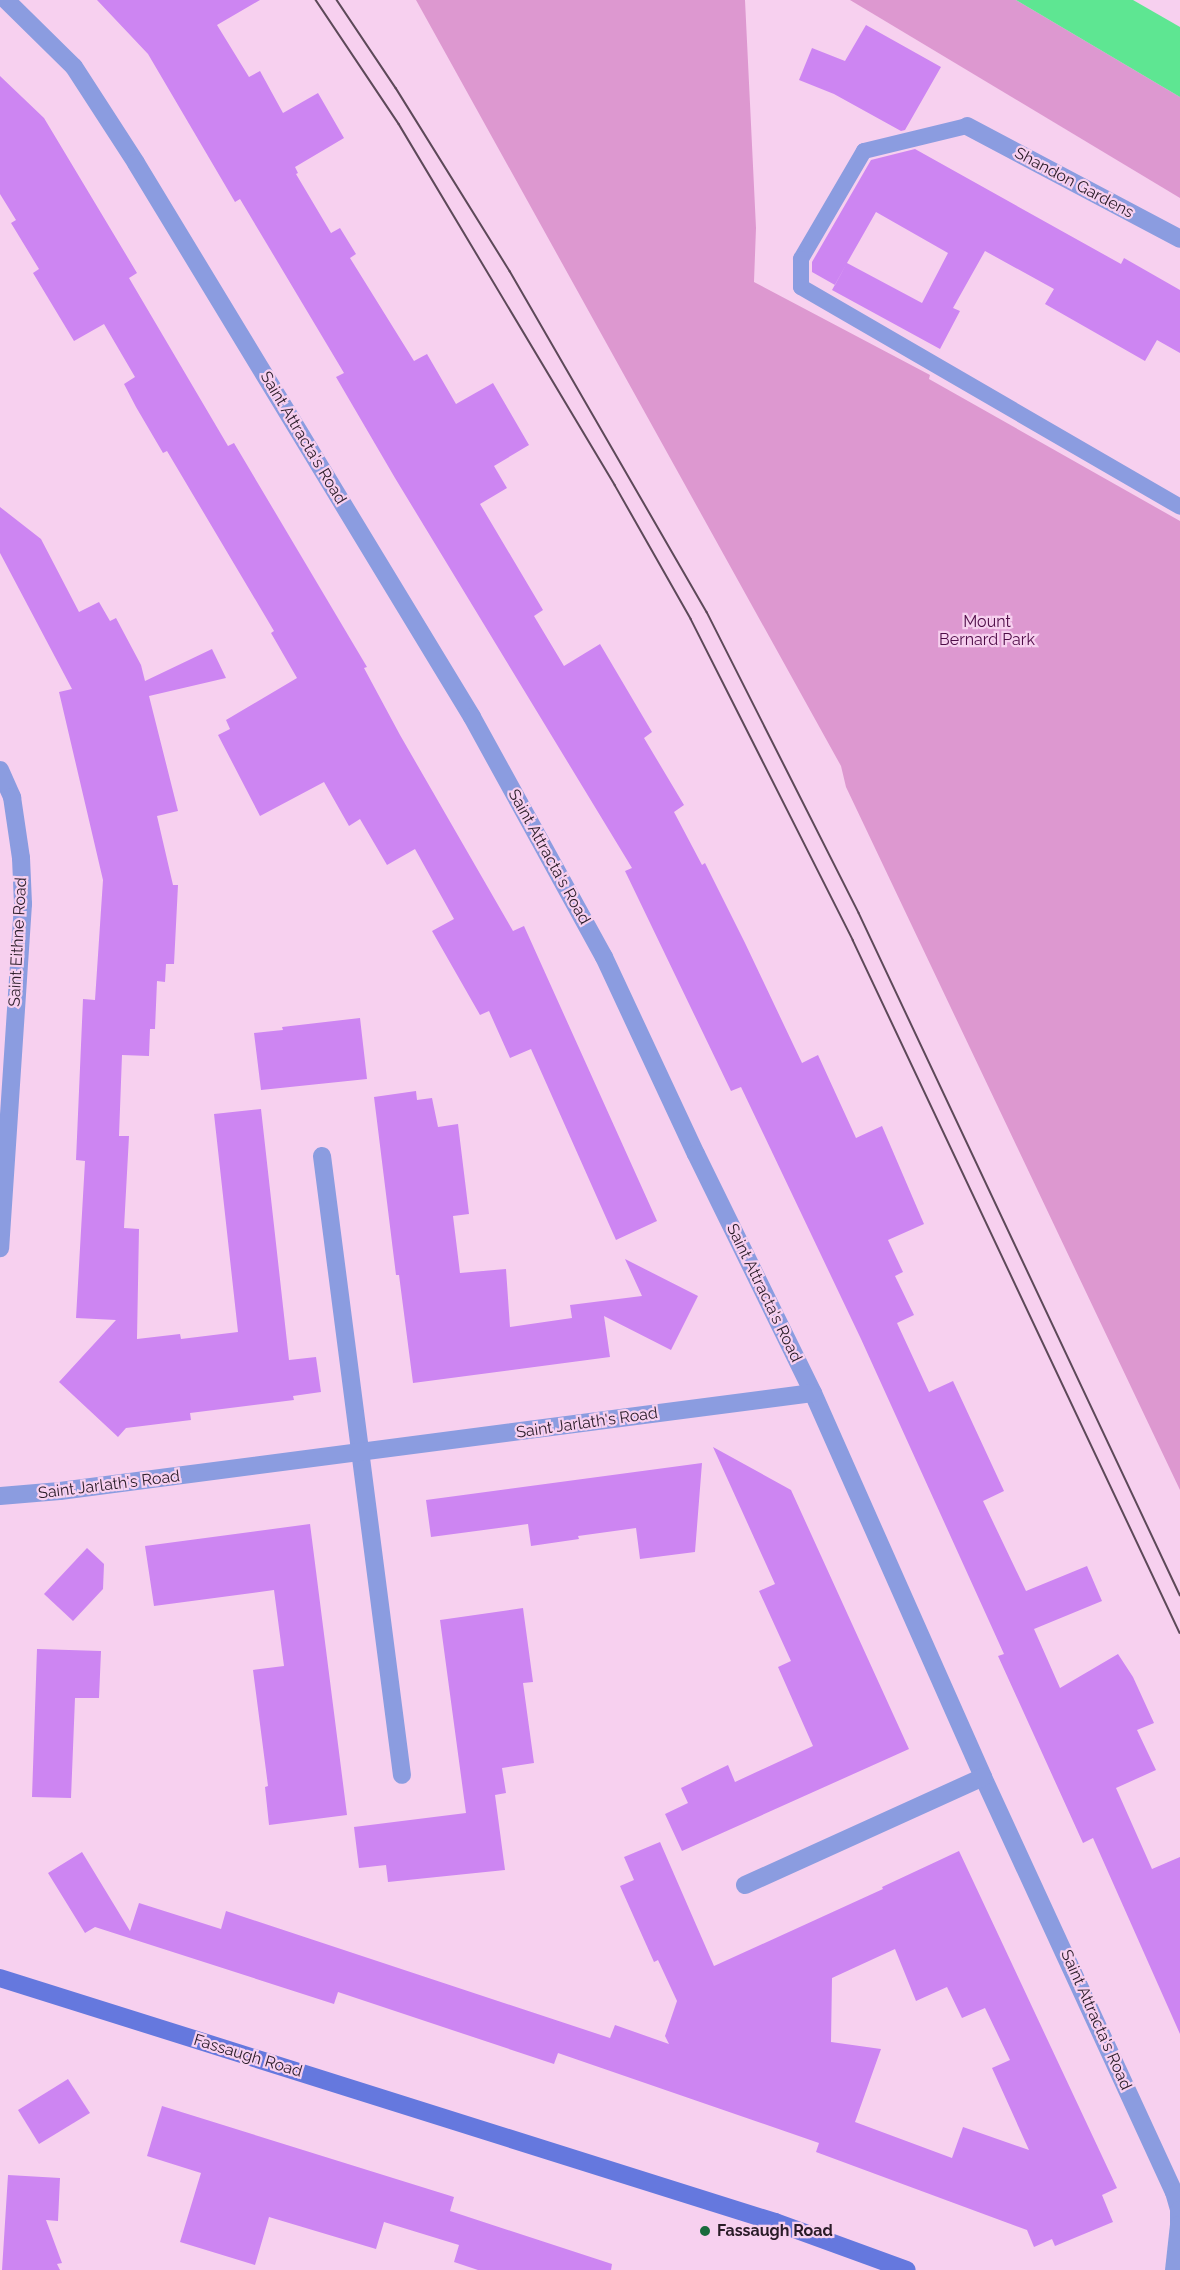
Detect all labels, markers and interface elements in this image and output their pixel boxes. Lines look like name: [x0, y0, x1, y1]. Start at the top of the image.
street label: Shandon Gardens: [1011, 144, 1137, 222]
street label: Saint Attracta's Road: [256, 368, 350, 508]
park label: Mount Bernard Park: [939, 612, 1035, 650]
street label: Saint Attracta's Road: [504, 786, 594, 928]
street label: Saint Eithne Road: [5, 877, 31, 1007]
street label: Saint Attracta's Road: [722, 1221, 806, 1365]
street label: Saint Jarlath's Road: [515, 1404, 659, 1442]
street label: Saint Jarlath's Road: [37, 1467, 181, 1503]
street label: Saint Attracta's Road: [1056, 1947, 1136, 2093]
street label: Fassaugh Road: [191, 2030, 305, 2082]
place label: Fassaugh Road: [717, 2221, 833, 2241]
marker: Fassaugh Road: [698, 2224, 712, 2238]

